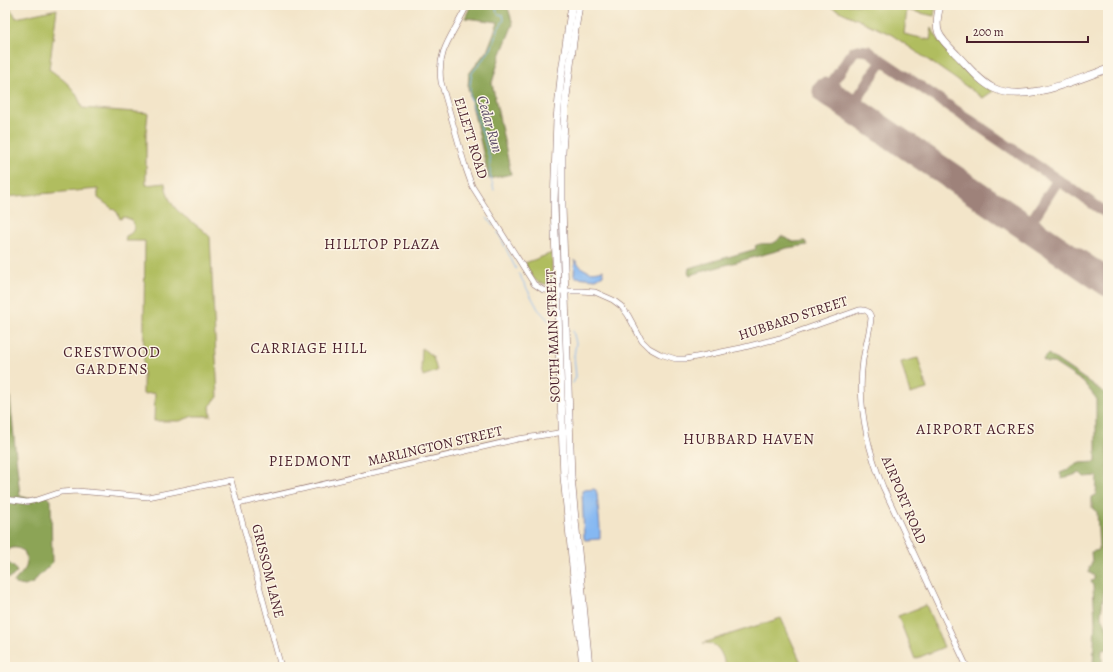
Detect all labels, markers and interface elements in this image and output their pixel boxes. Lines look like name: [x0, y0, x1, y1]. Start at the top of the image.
scale bar: [967, 18, 1088, 44]
text: 200 m: [973, 24, 1004, 40]
water label: Cedar Run: [472, 93, 508, 155]
street label: ELLETT ROAD: [450, 95, 492, 181]
district label: HILLTOP PLAZA: [324, 234, 440, 254]
street label: SOUTH MAIN STREET: [541, 269, 565, 403]
street label: HUBBARD STREET: [736, 291, 850, 345]
district label: CARRIAGE HILL: [251, 338, 367, 358]
district label: CRESTWOOD GARDENS: [63, 342, 161, 379]
district label: AIRPORT ACRES: [915, 419, 1036, 439]
street label: MARLINGTON STREET: [366, 421, 505, 471]
district label: HUBBARD HAVEN: [683, 429, 815, 449]
district label: PIEDMONT: [269, 451, 351, 471]
street label: AIRPORT ROAD: [876, 452, 931, 547]
street label: GRISSOM LANE: [247, 522, 289, 620]

